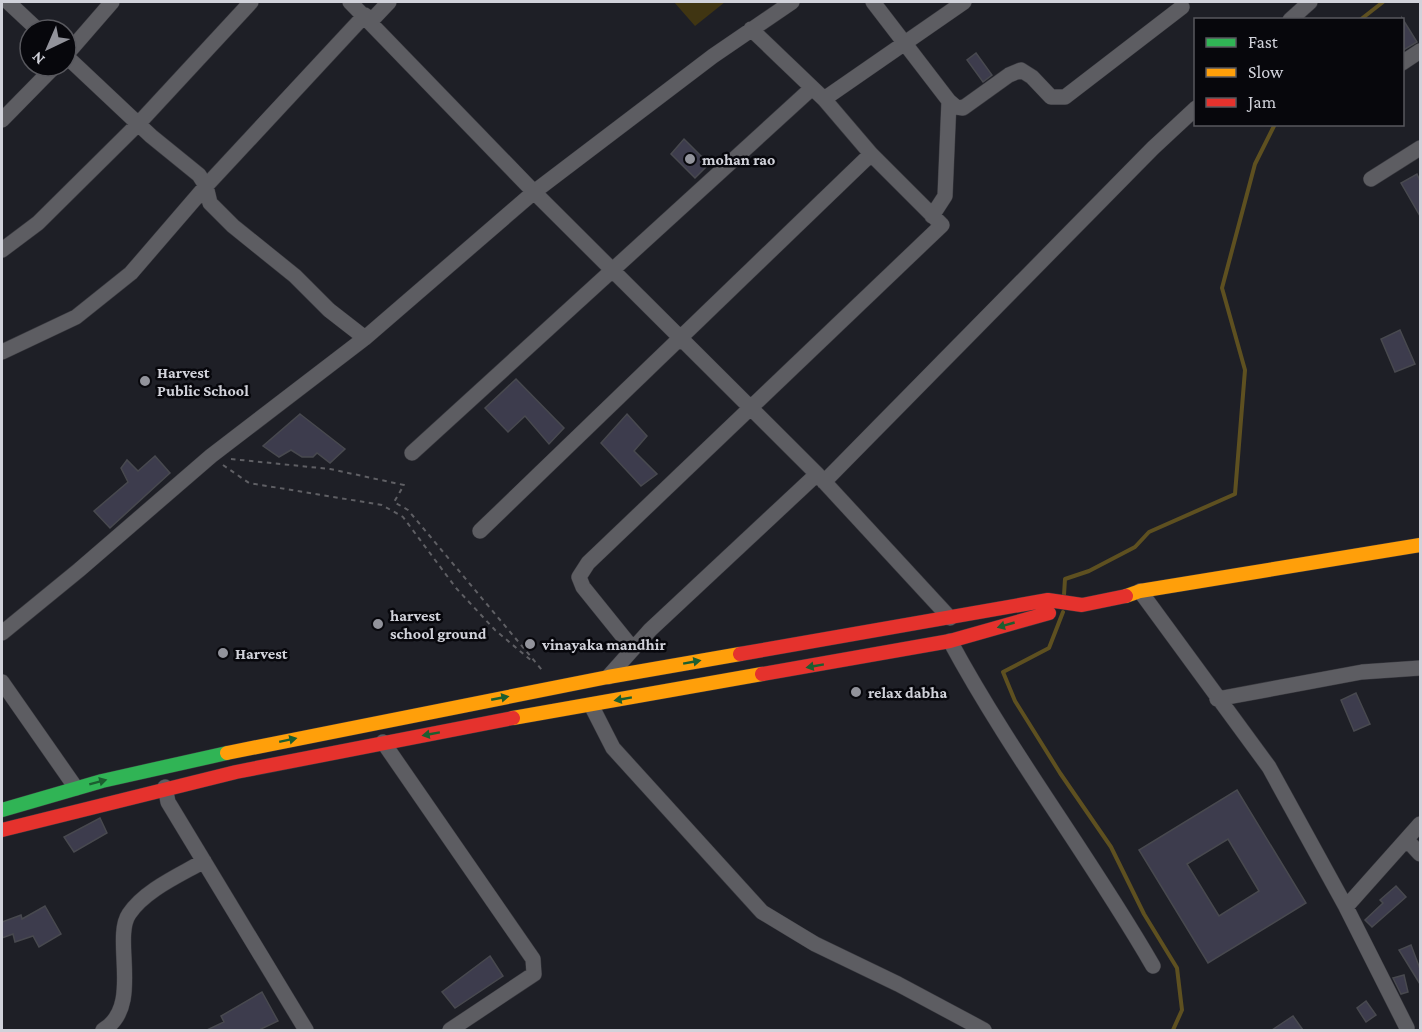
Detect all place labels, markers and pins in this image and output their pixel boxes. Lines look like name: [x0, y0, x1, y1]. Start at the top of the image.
place label: mohan rao: [702, 151, 775, 168]
marker: mohan rao: [683, 152, 697, 166]
place label: Harvest Public School: [157, 364, 249, 399]
marker: Harvest Public School: [138, 374, 152, 388]
place label: harvest school ground: [390, 607, 487, 642]
marker: harvest school ground: [371, 617, 385, 631]
place label: vinayaka mandhir: [541, 636, 666, 653]
marker: vinayaka mandhir: [523, 637, 537, 651]
place label: Harvest: [235, 645, 288, 662]
marker: Harvest: [216, 646, 230, 660]
place label: relax dabha: [868, 684, 948, 701]
marker: relax dabha: [849, 685, 863, 699]

